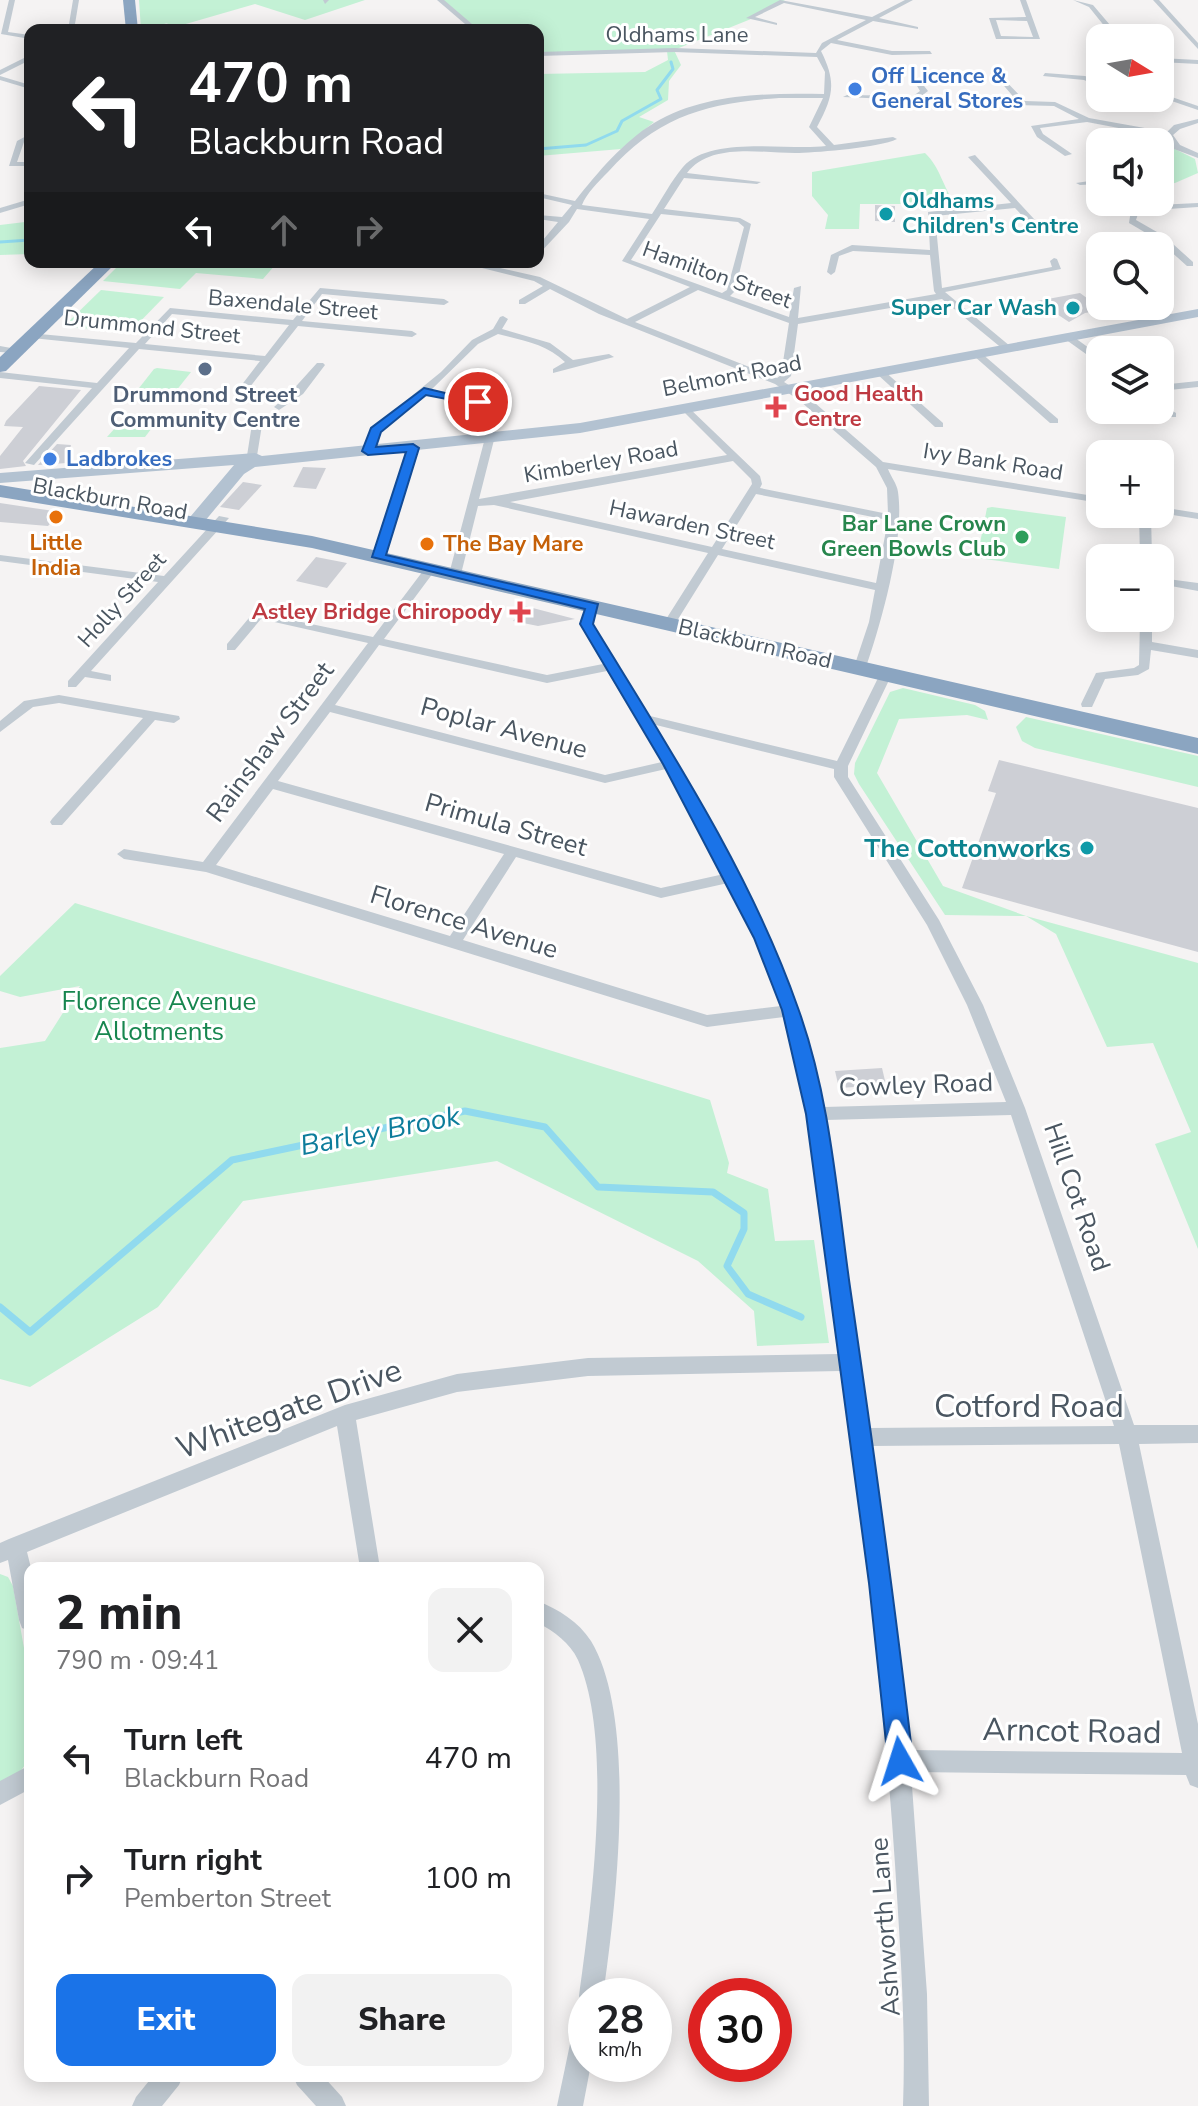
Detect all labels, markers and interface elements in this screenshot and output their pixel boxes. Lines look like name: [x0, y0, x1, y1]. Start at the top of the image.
street label: Oldhams Lane: [605, 20, 749, 50]
north arrow: [1086, 24, 1174, 112]
map controls: [1086, 24, 1174, 632]
text: 470 m: [188, 45, 353, 122]
icon: left: [56, 56, 160, 160]
place label: Off Licence & General Stores: [871, 61, 1023, 116]
marker: Off Licence & General Stores: [846, 80, 864, 98]
text: Blackburn Road: [188, 118, 444, 167]
button: sound: [1086, 128, 1174, 216]
place label: Oldhams Children's Centre: [902, 186, 1079, 241]
marker: Oldhams Children's Centre: [877, 205, 895, 223]
icon: left: [178, 208, 222, 252]
icon: ahead: [262, 208, 306, 252]
icon: right: [346, 208, 390, 252]
button: search: [1086, 232, 1174, 320]
street label: Hamilton Street: [638, 234, 796, 316]
street label: Baxendale Street: [207, 283, 379, 327]
place label: Super Car Wash: [891, 293, 1057, 323]
marker: Super Car Wash: [1064, 299, 1082, 317]
street label: Drummond Street: [62, 303, 242, 351]
button: layers: [1086, 336, 1174, 424]
street label: Belmont Road: [660, 348, 804, 404]
marker: Drummond Street Community Centre: [196, 360, 214, 378]
pin: [444, 368, 512, 436]
place label: Good Health Centre: [794, 379, 924, 434]
place label: Drummond Street Community Centre: [110, 380, 300, 435]
icon: arrive: [456, 380, 500, 424]
marker: Good Health Centre: [765, 396, 787, 418]
street label: Kimberley Road: [521, 434, 681, 490]
street label: Ivy Bank Road: [921, 436, 1065, 488]
button: +: [1086, 440, 1174, 528]
place label: Ladbrokes: [66, 444, 172, 474]
marker: Ladbrokes: [41, 450, 59, 468]
street label: Blackburn Road: [30, 471, 190, 527]
street label: Hawarden Street: [606, 493, 778, 557]
marker: Little India: [47, 508, 65, 526]
place label: Bar Lane Crown Green Bowls Club: [821, 509, 1006, 564]
place label: Little India: [29, 528, 83, 583]
marker: Bar Lane Crown Green Bowls Club: [1013, 528, 1031, 546]
place label: The Bay Mare: [443, 529, 584, 559]
marker: The Bay Mare: [418, 535, 436, 553]
button: −: [1086, 544, 1174, 632]
street label: Holly Street: [71, 546, 173, 654]
place label: Astley Bridge Chiropody: [252, 597, 502, 627]
marker: Astley Bridge Chiropody: [509, 601, 531, 623]
street label: Blackburn Road: [675, 612, 835, 676]
street label: Rainshaw Street: [198, 654, 342, 829]
street label: Poplar Avenue: [417, 689, 591, 767]
street label: Primula Street: [421, 785, 592, 865]
place label: The Cottonworks: [864, 831, 1071, 866]
marker: The Cottonworks: [1078, 839, 1096, 857]
street label: Florence Avenue: [366, 877, 562, 967]
park label: Florence Avenue Allotments: [62, 984, 256, 1049]
street label: Cowley Road: [838, 1065, 994, 1105]
water label: Barley Brook: [297, 1097, 464, 1165]
street label: Hill Cot Road: [1035, 1118, 1119, 1276]
street label: Whitegate Drive: [170, 1348, 408, 1470]
street label: Cotford Road: [934, 1385, 1124, 1428]
text: 2 min: [56, 1580, 182, 1646]
button: close: [428, 1588, 512, 1672]
text: 790 m · 09:41: [56, 1643, 219, 1678]
street label: Arncot Road: [982, 1708, 1162, 1754]
position arrow: [858, 1719, 942, 1803]
text: Turn left: [124, 1720, 242, 1761]
icon: left: [56, 1736, 100, 1780]
text: 470 m: [425, 1738, 512, 1779]
text: Blackburn Road: [124, 1761, 309, 1796]
street label: Ashworth Lane: [861, 1836, 909, 2018]
text: Turn right: [124, 1840, 262, 1881]
icon: right: [56, 1856, 100, 1900]
text: 100 m: [425, 1858, 512, 1899]
text: Pemberton Street: [124, 1881, 331, 1916]
button: Exit: [56, 1974, 276, 2066]
button: Share: [292, 1974, 512, 2066]
speed limit sign: 30: [688, 1978, 792, 2082]
text: 28: [596, 1993, 644, 2047]
text: km/h: [598, 2036, 642, 2063]

